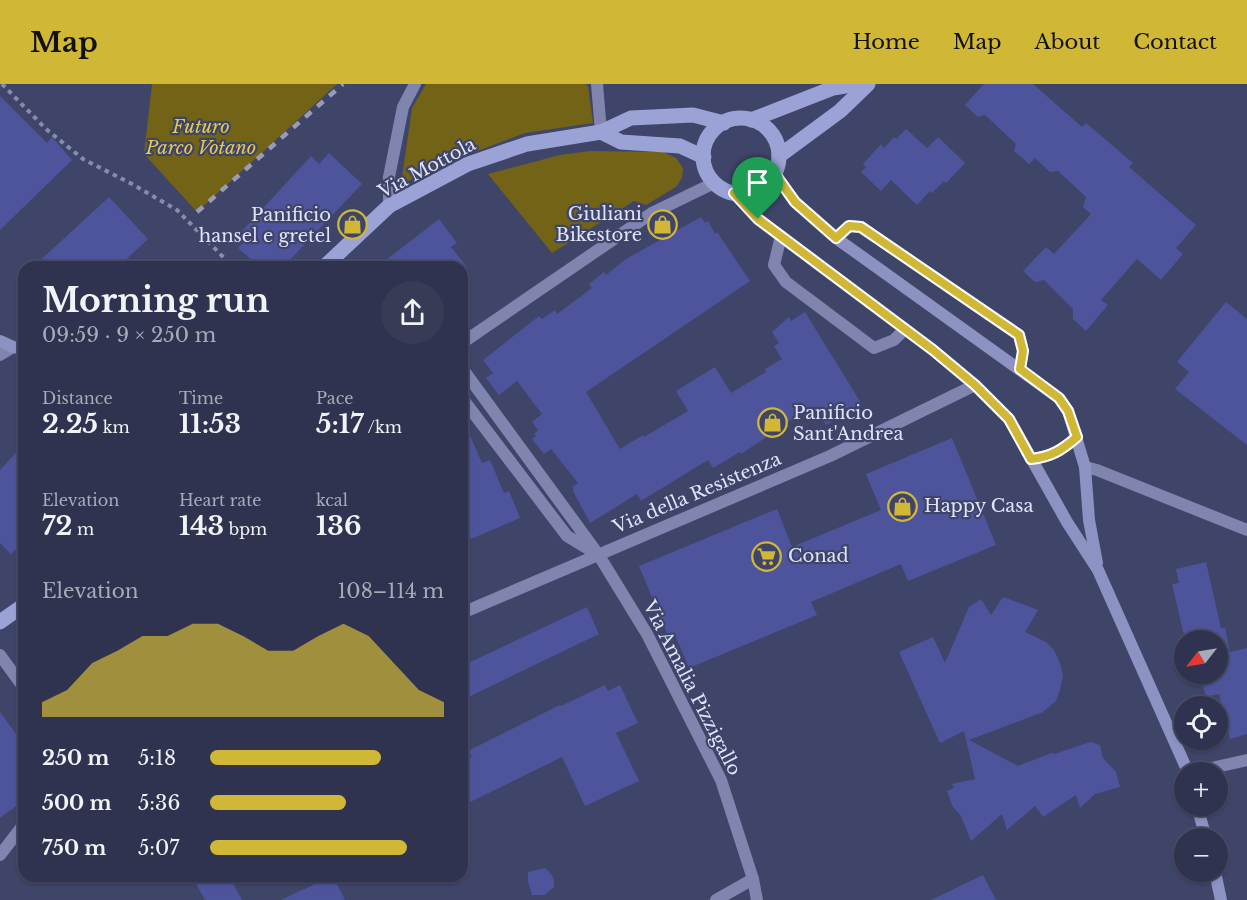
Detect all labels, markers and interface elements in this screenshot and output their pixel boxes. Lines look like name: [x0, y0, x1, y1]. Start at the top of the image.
text: Map: [30, 25, 98, 60]
text: Home: [853, 29, 920, 55]
text: Map: [953, 29, 1001, 55]
text: About: [1034, 29, 1100, 55]
text: Contact: [1133, 29, 1217, 55]
park label: Futuro Parco Votano: [145, 116, 256, 159]
street label: Via Mottola: [374, 133, 479, 203]
pin: [732, 157, 783, 219]
icon: arrive: [741, 166, 774, 199]
place label: Giuliani Bikestore: [556, 203, 642, 246]
place label: Panificio hansel e gretel: [199, 204, 331, 247]
shop icon: Giuliani Bikestore: [647, 208, 679, 240]
shop icon: Panificio hansel e gretel: [336, 209, 368, 241]
text: Morning run: [42, 280, 270, 321]
button: share: [381, 281, 444, 344]
text: 09:59 · 9 × 250 m: [42, 323, 216, 347]
text: Distance: [42, 388, 113, 408]
text: Time: [179, 388, 223, 408]
text: Pace: [316, 388, 353, 408]
place label: Panificio Sant'Andrea: [793, 402, 904, 445]
shop icon: Panificio Sant'Andrea: [756, 407, 788, 439]
text: 2.25: [42, 408, 98, 440]
text: 11:53: [179, 408, 241, 440]
text: 5:17: [316, 408, 364, 440]
text: km: [98, 417, 130, 437]
text: /km: [364, 417, 402, 437]
street label: Via della Resistenza: [609, 448, 784, 539]
text: Elevation: [42, 490, 119, 510]
text: Heart rate: [179, 490, 261, 510]
text: kcal: [316, 490, 348, 510]
shop icon: Happy Casa: [887, 490, 919, 522]
place label: Happy Casa: [924, 495, 1033, 517]
text: 72: [42, 510, 72, 542]
text: 143: [179, 510, 224, 542]
text: 136: [316, 510, 361, 542]
text: m: [72, 519, 94, 539]
text: bpm: [224, 519, 267, 539]
supermarket icon: Conad: [751, 540, 783, 572]
place label: Conad: [788, 545, 849, 567]
text: Elevation: [42, 579, 139, 603]
text: 108–114 m: [337, 579, 444, 603]
street label: Via Amalia Pizzigallo: [638, 596, 746, 779]
north arrow: [1174, 630, 1228, 684]
map controls: [1174, 630, 1228, 882]
button: locate: [1174, 696, 1228, 750]
text: 250 m: [42, 746, 109, 770]
text: 5:18: [138, 746, 176, 770]
button: +: [1174, 762, 1228, 816]
text: 500 m: [42, 791, 112, 815]
text: 5:36: [138, 791, 180, 815]
button: −: [1174, 828, 1228, 882]
text: 750 m: [42, 836, 106, 860]
text: 5:07: [138, 836, 179, 860]

